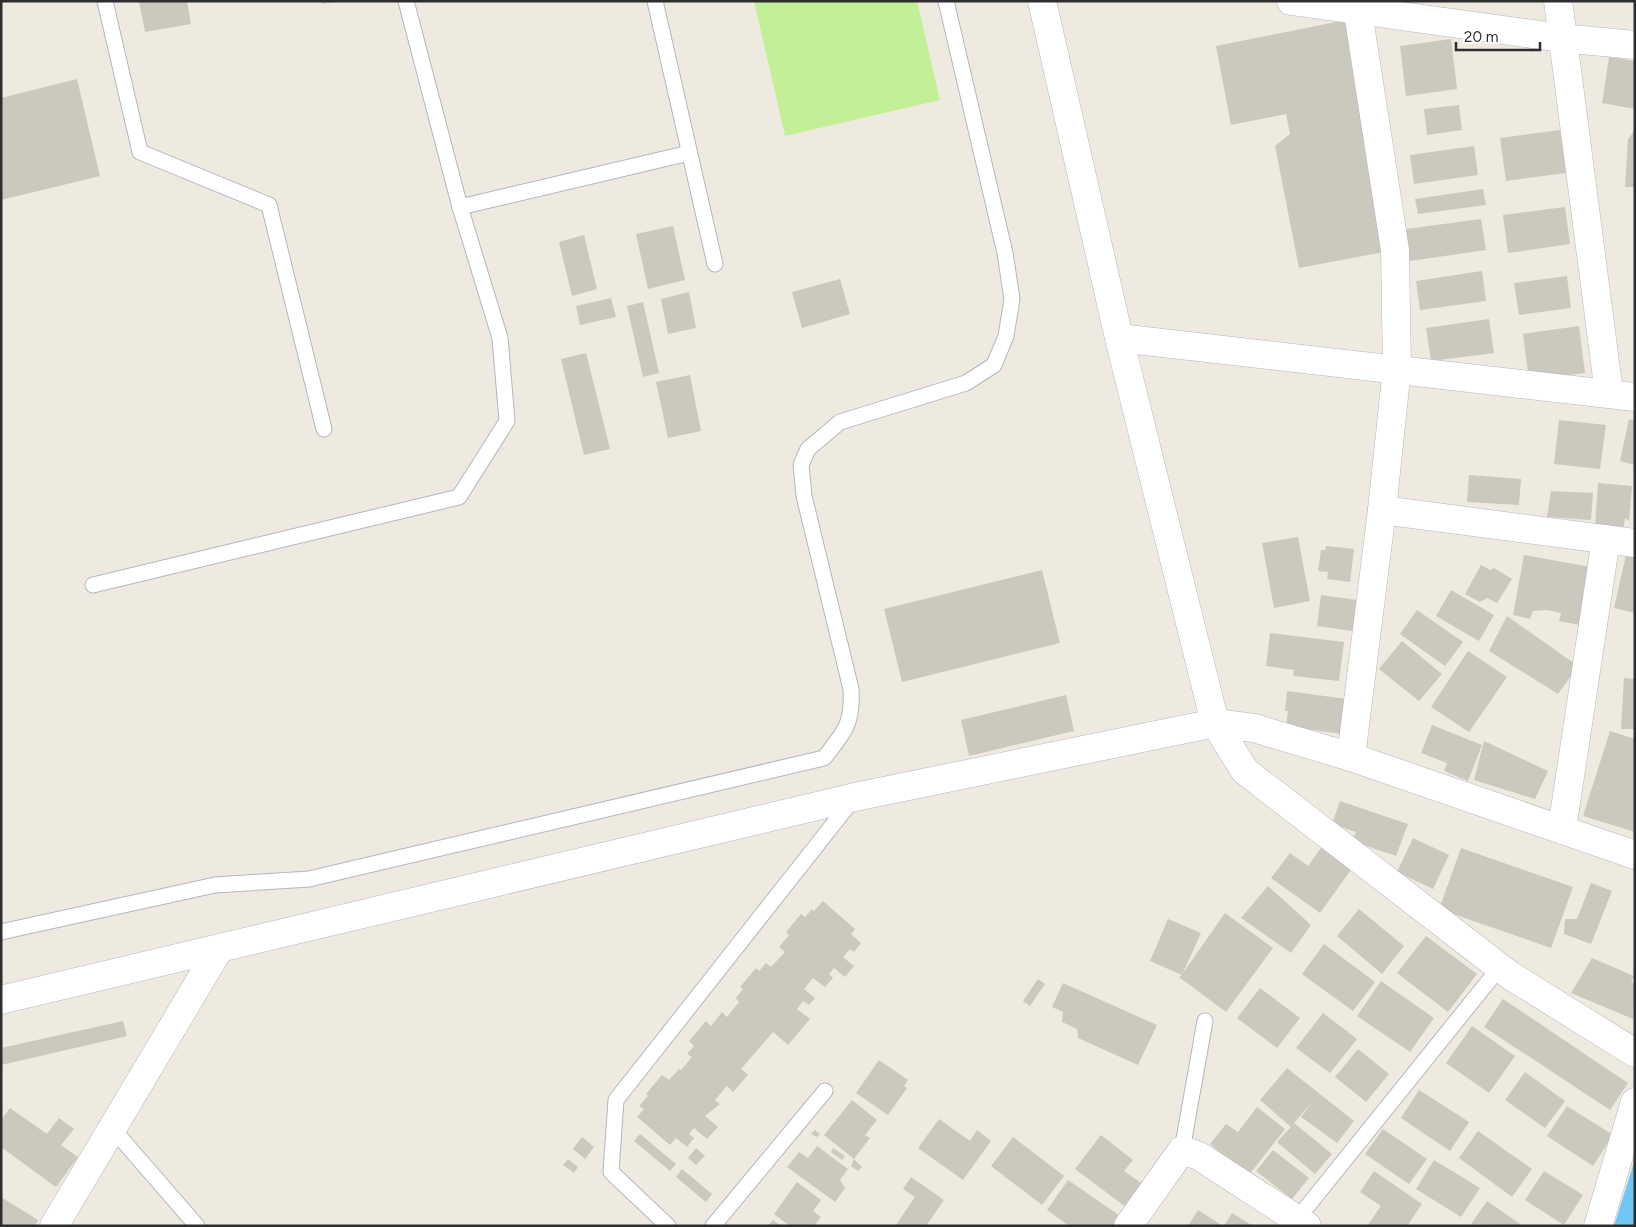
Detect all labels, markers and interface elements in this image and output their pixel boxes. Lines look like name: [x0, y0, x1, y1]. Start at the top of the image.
scale bar: [1456, 20, 1540, 52]
text: 20 m: [1464, 28, 1498, 46]

